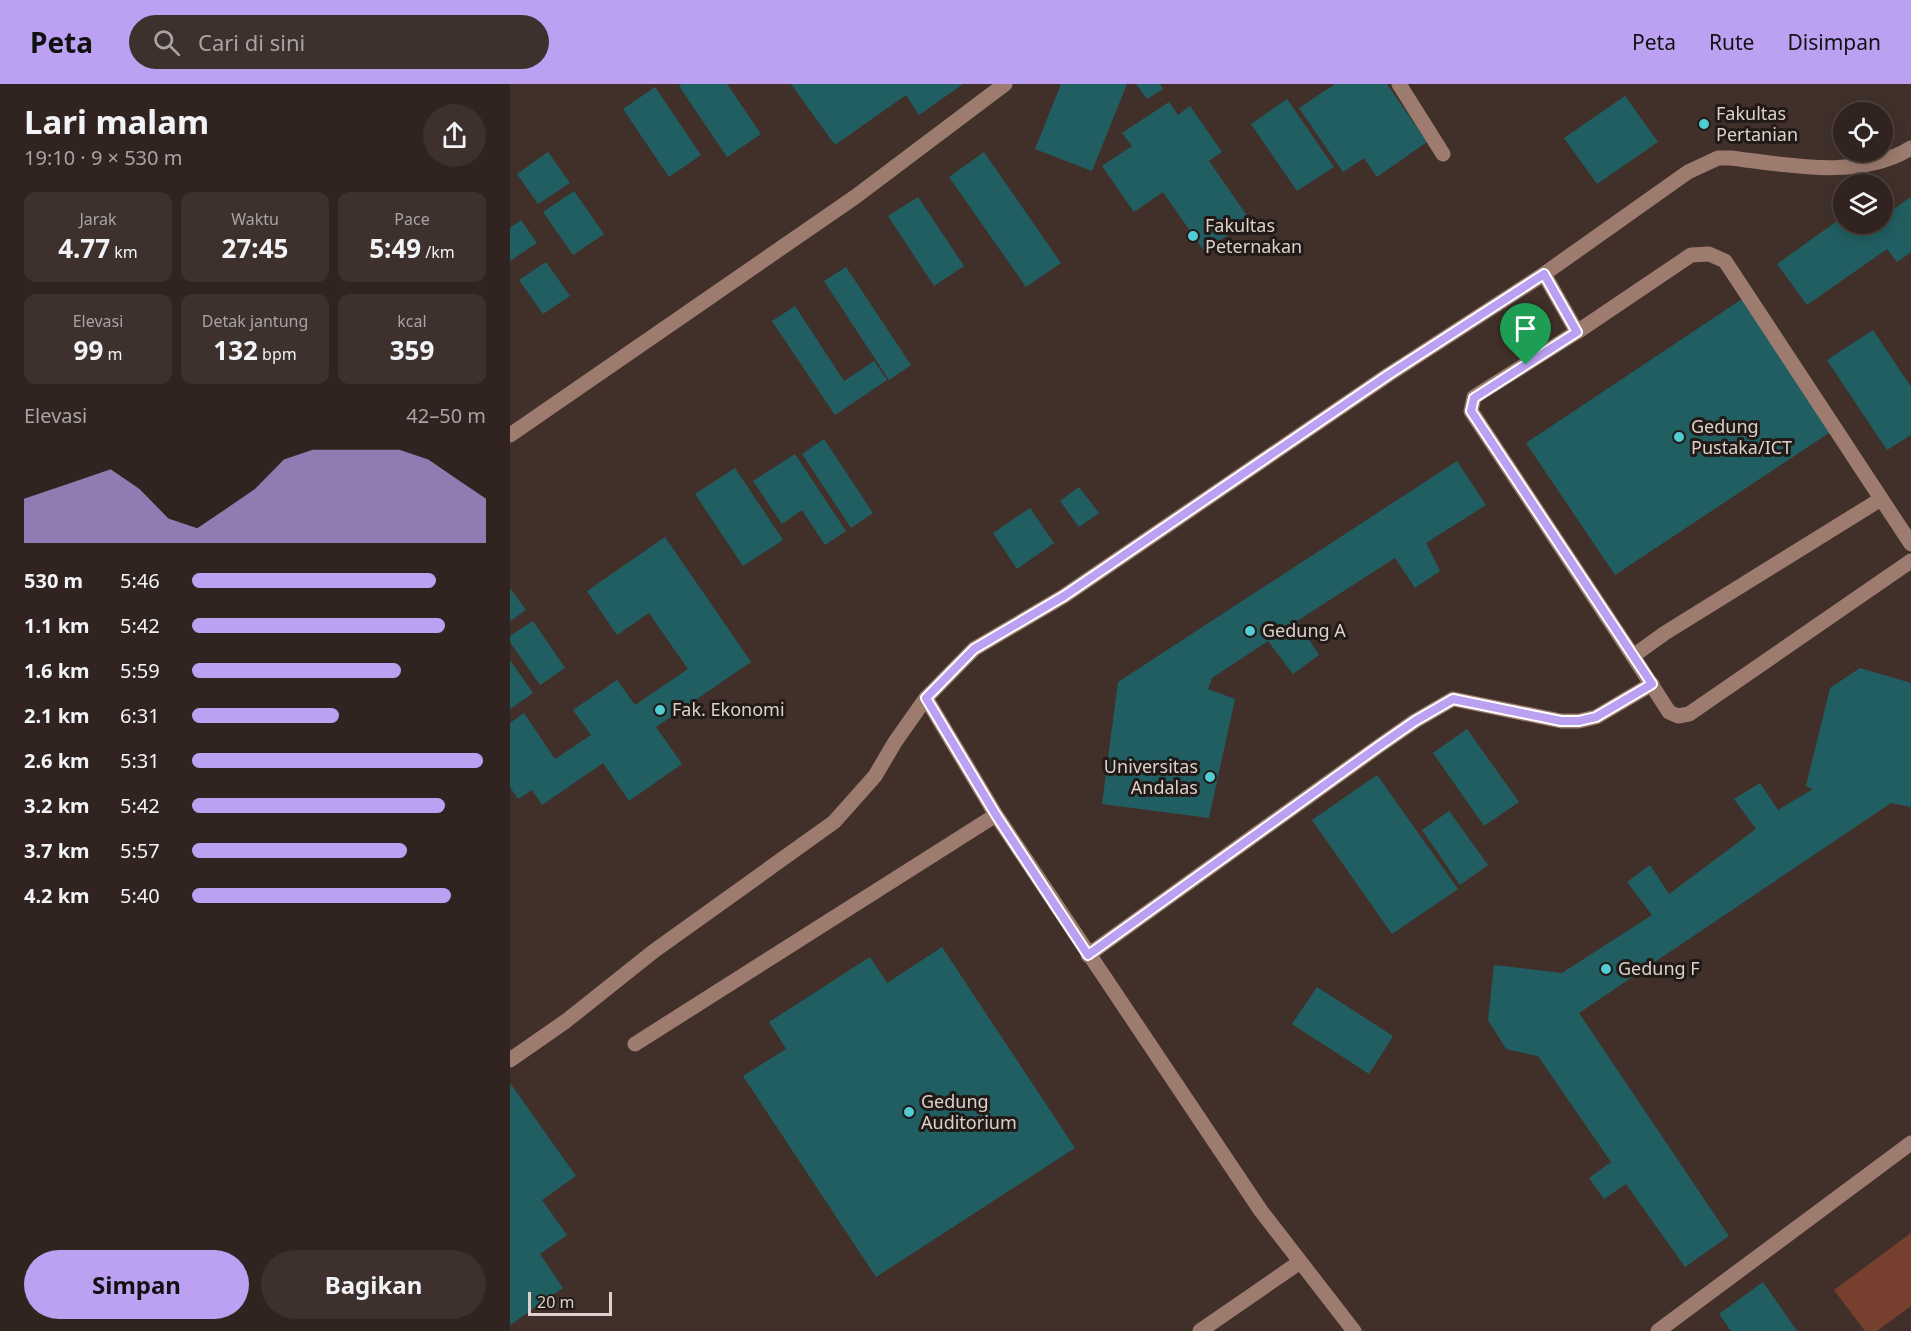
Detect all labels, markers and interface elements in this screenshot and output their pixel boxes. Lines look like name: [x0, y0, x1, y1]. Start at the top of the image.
search box: [129, 15, 549, 69]
text: Peta: [30, 23, 93, 61]
icon: search: [150, 26, 183, 59]
text: Cari di sini: [198, 27, 305, 57]
text: Peta: [1632, 28, 1676, 56]
text: Rute: [1709, 28, 1754, 56]
text: Disimpan: [1787, 28, 1881, 56]
text: Lari malam: [24, 99, 209, 144]
place label: Fakultas Pertanian: [1716, 101, 1798, 146]
map controls: [1833, 102, 1893, 234]
button: locate: [1833, 102, 1893, 162]
button: share: [423, 104, 486, 167]
marker: Fakultas Pertanian: [1697, 117, 1711, 131]
text: 19:10 · 9 × 530 m: [24, 144, 182, 171]
button: layers: [1833, 174, 1893, 234]
text: Jarak: [79, 208, 117, 230]
text: Waktu: [231, 208, 279, 230]
text: Pace: [394, 208, 430, 230]
place label: Fakultas Peternakan: [1205, 213, 1302, 258]
marker: Fakultas Peternakan: [1186, 229, 1200, 243]
text: 4.77: [58, 230, 110, 266]
text: 27:45: [222, 230, 288, 266]
text: 5:49: [369, 230, 421, 266]
text: km: [110, 241, 138, 263]
text: /km: [421, 241, 455, 263]
pin: [1500, 303, 1551, 365]
text: Elevasi: [73, 310, 123, 332]
text: Detak jantung: [202, 310, 308, 332]
text: kcal: [397, 310, 427, 332]
icon: arrive: [1509, 312, 1542, 345]
text: 99: [74, 332, 103, 368]
text: 132: [213, 332, 258, 368]
text: 359: [390, 332, 434, 368]
text: m: [103, 343, 122, 365]
text: bpm: [258, 343, 297, 365]
text: Elevasi: [24, 402, 87, 429]
text: 42–50 m: [406, 402, 486, 429]
place label: Gedung Pustaka/ICT: [1691, 414, 1792, 459]
marker: Gedung Pustaka/ICT: [1672, 430, 1686, 444]
text: 530 m: [24, 567, 83, 594]
text: 5:46: [120, 567, 160, 594]
text: 1.1 km: [24, 612, 90, 639]
text: 5:42: [120, 612, 160, 639]
place label: Gedung A: [1262, 618, 1346, 642]
marker: Gedung A: [1243, 624, 1257, 638]
text: 1.6 km: [24, 657, 90, 684]
text: 5:59: [120, 657, 160, 684]
place label: Fak. Ekonomi: [672, 697, 785, 721]
text: 2.1 km: [24, 702, 90, 729]
text: 6:31: [120, 702, 160, 729]
marker: Fak. Ekonomi: [653, 703, 667, 717]
text: 2.6 km: [24, 747, 90, 774]
text: 5:31: [120, 747, 160, 774]
place label: Universitas Andalas: [1104, 754, 1198, 799]
marker: Universitas Andalas: [1203, 770, 1217, 784]
text: 3.2 km: [24, 792, 90, 819]
text: 5:42: [120, 792, 160, 819]
text: 3.7 km: [24, 837, 90, 864]
text: 5:57: [120, 837, 160, 864]
text: 4.2 km: [24, 882, 90, 909]
text: 5:40: [120, 882, 160, 909]
place label: Gedung F: [1618, 956, 1700, 980]
marker: Gedung F: [1599, 962, 1613, 976]
place label: Gedung Auditorium: [921, 1089, 1017, 1134]
marker: Gedung Auditorium: [902, 1105, 916, 1119]
button: Simpan: [24, 1250, 249, 1319]
button: Bagikan: [261, 1250, 486, 1319]
scale bar: [528, 1289, 612, 1316]
text: 20 m: [537, 1291, 574, 1313]

